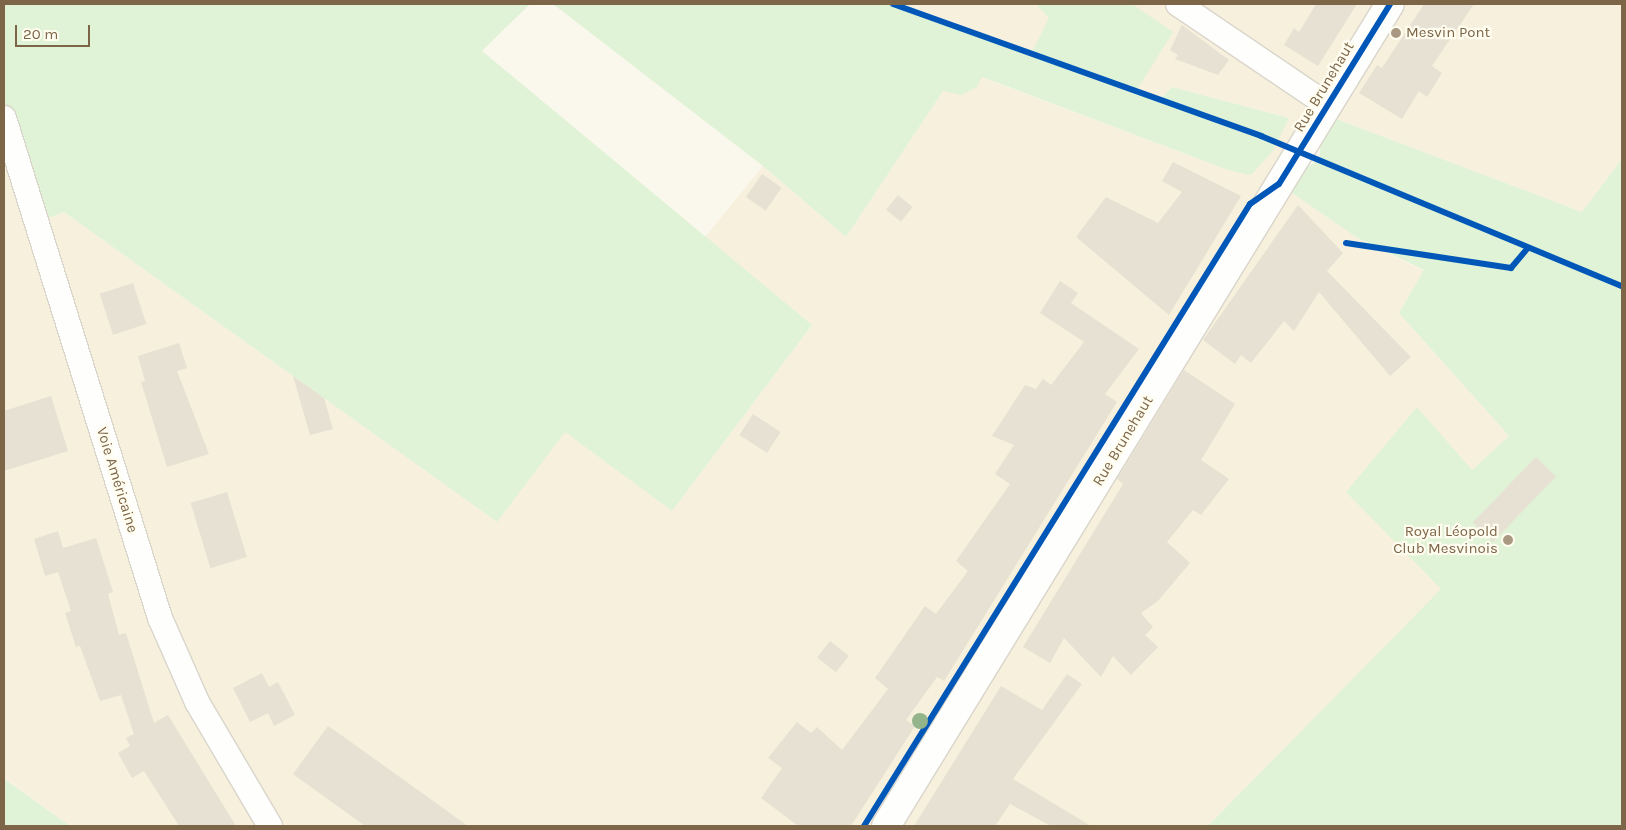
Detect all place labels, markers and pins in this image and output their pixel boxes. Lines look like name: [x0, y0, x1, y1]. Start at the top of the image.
place label: Mesvin Pont: [1406, 24, 1490, 42]
marker: Mesvin Pont: [1390, 27, 1402, 39]
place label: Royal Léopold Club Mesvinois: [1393, 522, 1498, 557]
marker: Royal Léopold Club Mesvinois: [1502, 534, 1514, 546]

